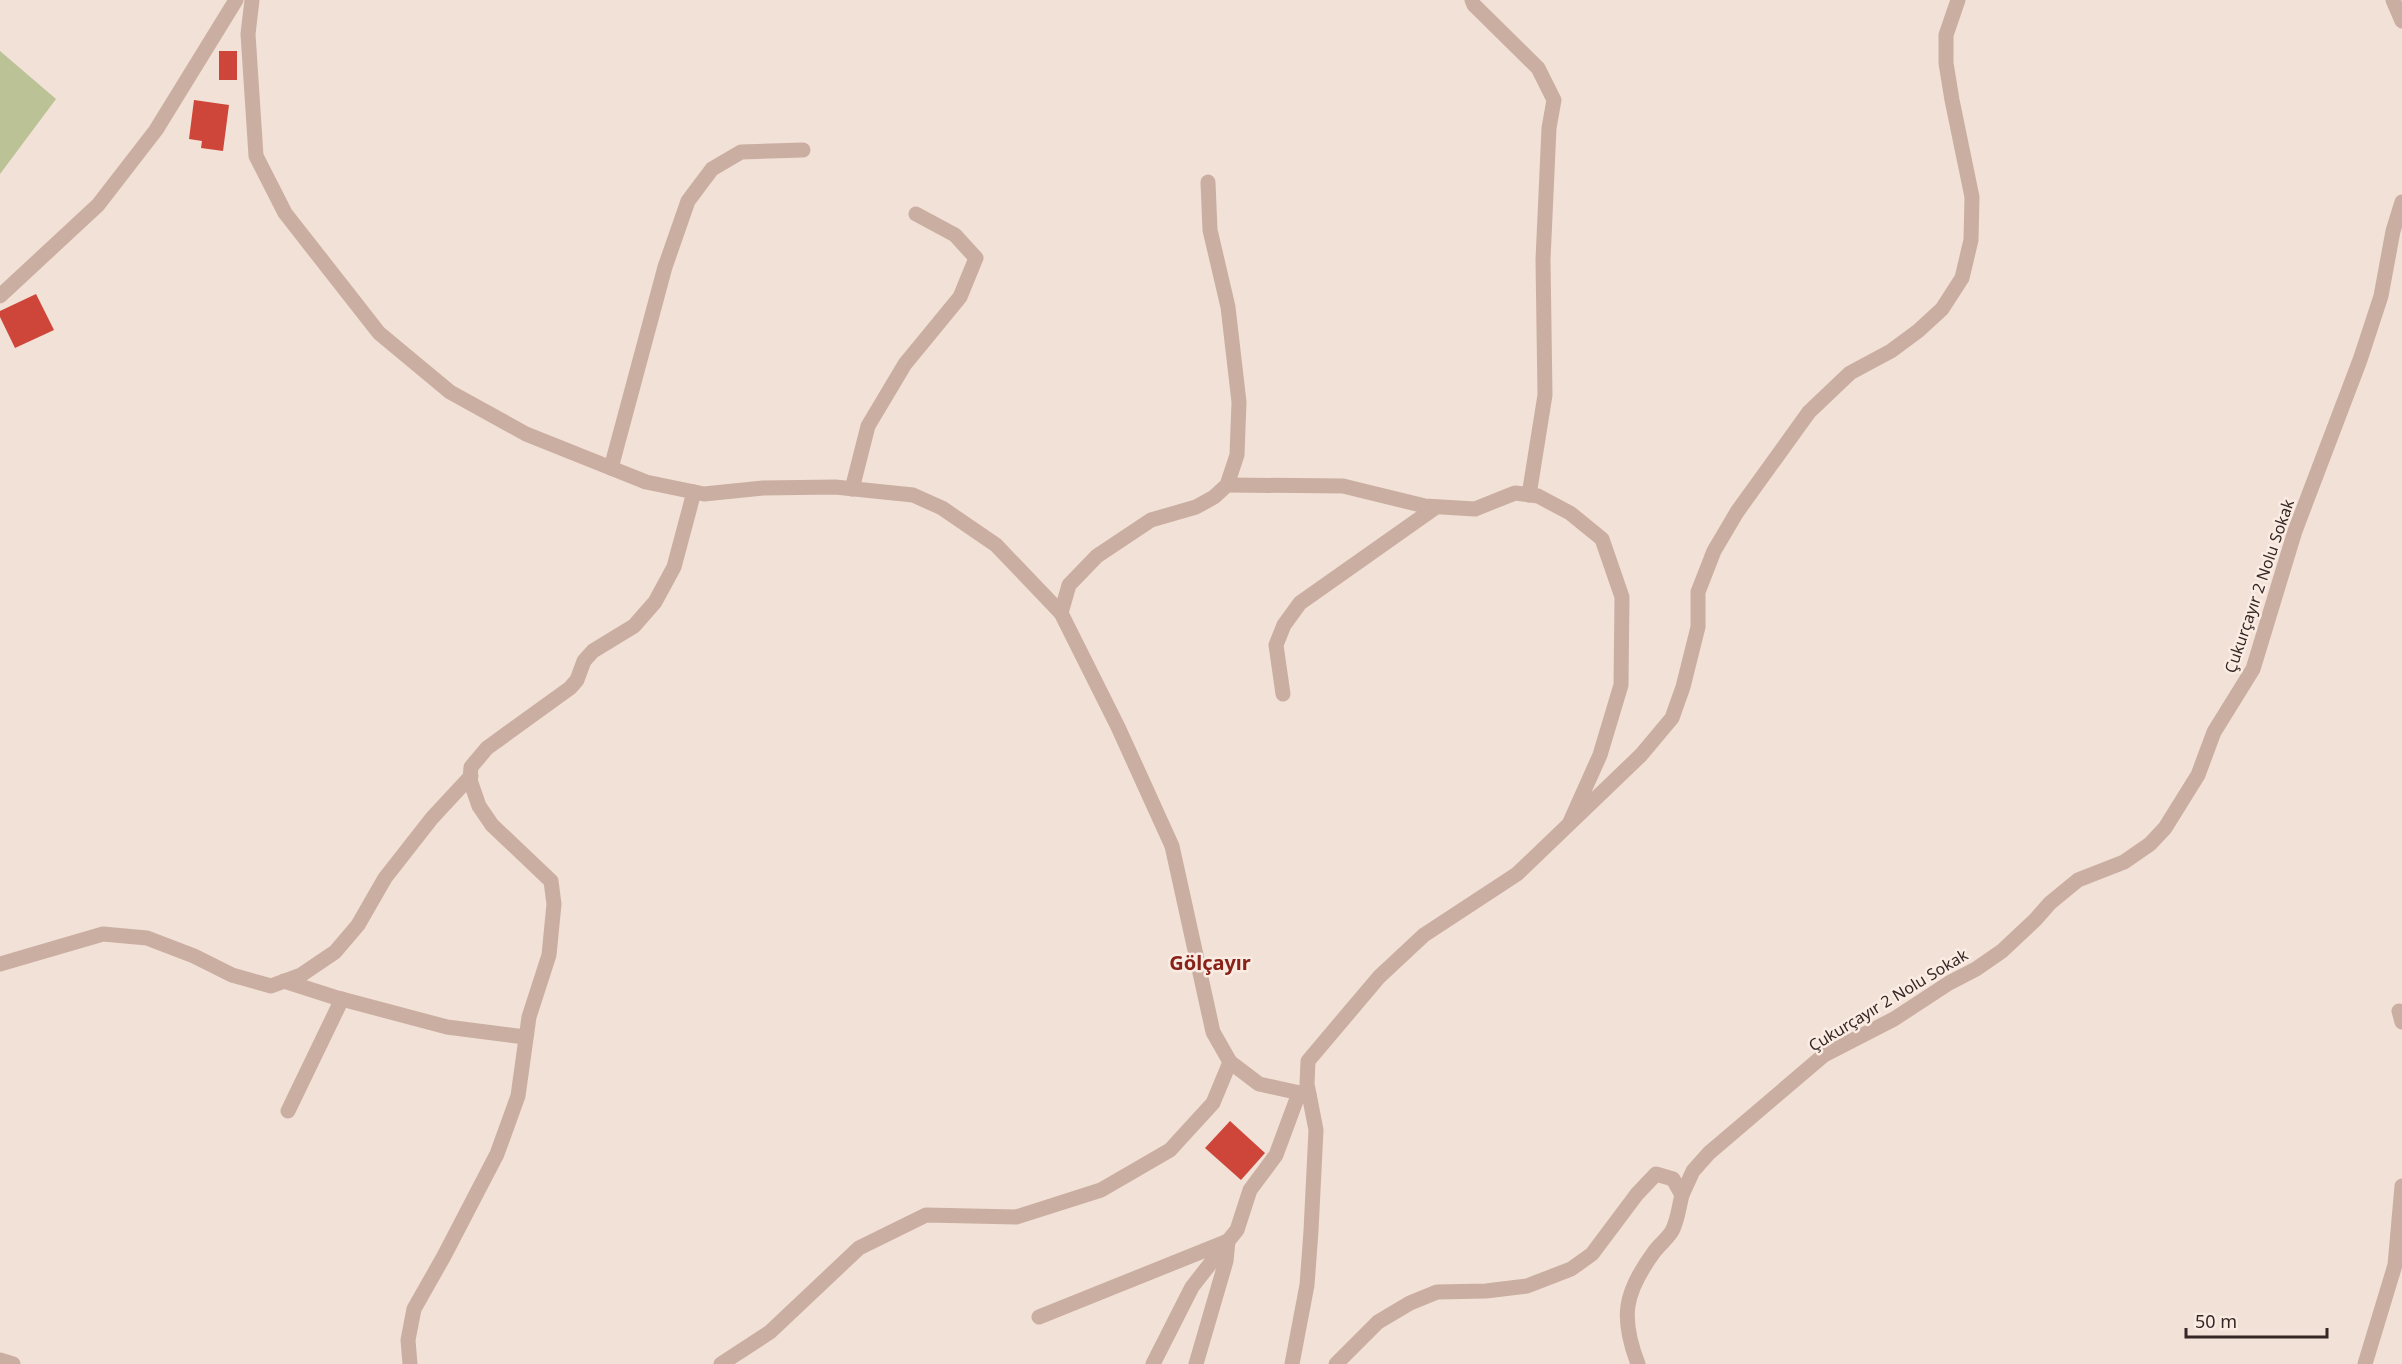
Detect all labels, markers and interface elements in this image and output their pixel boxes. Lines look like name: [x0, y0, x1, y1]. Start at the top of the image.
street label: Çukurçayır 2 Nolu Sokak: [2219, 496, 2299, 676]
street label: Çukurçayır 2 Nolu Sokak: [1804, 943, 1972, 1056]
district label: Gölçayır: [1169, 949, 1251, 976]
scale bar: [2186, 1301, 2327, 1339]
text: 50 m: [2195, 1309, 2237, 1333]

